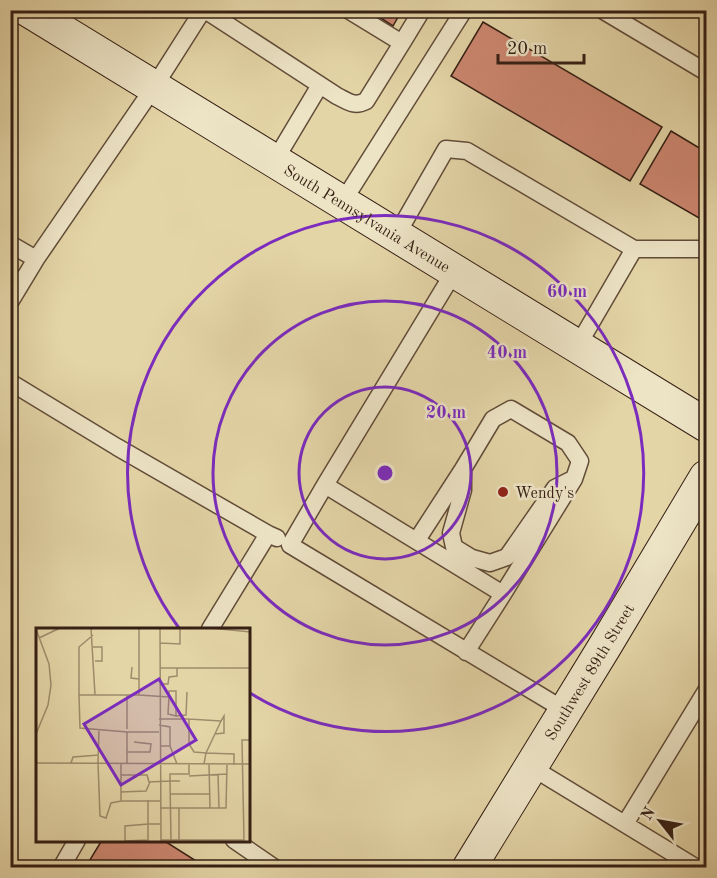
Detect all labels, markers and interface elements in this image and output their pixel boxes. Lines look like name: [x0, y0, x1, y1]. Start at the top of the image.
scale bar: [498, 27, 584, 65]
text: 20 m: [507, 40, 547, 58]
street label: South Pennsylvania Avenue: [280, 163, 452, 276]
text: 60 m: [547, 283, 587, 301]
text: 40 m: [487, 344, 527, 362]
text: 20 m: [426, 404, 466, 422]
centre of rings: [375, 463, 395, 483]
marker: Wendy's: [496, 485, 510, 499]
place label: Wendy's: [515, 486, 574, 502]
street label: Southwest 89th Street: [543, 601, 638, 744]
inset map: [36, 628, 250, 842]
north arrow: [630, 791, 690, 851]
text: N: [639, 804, 659, 824]

